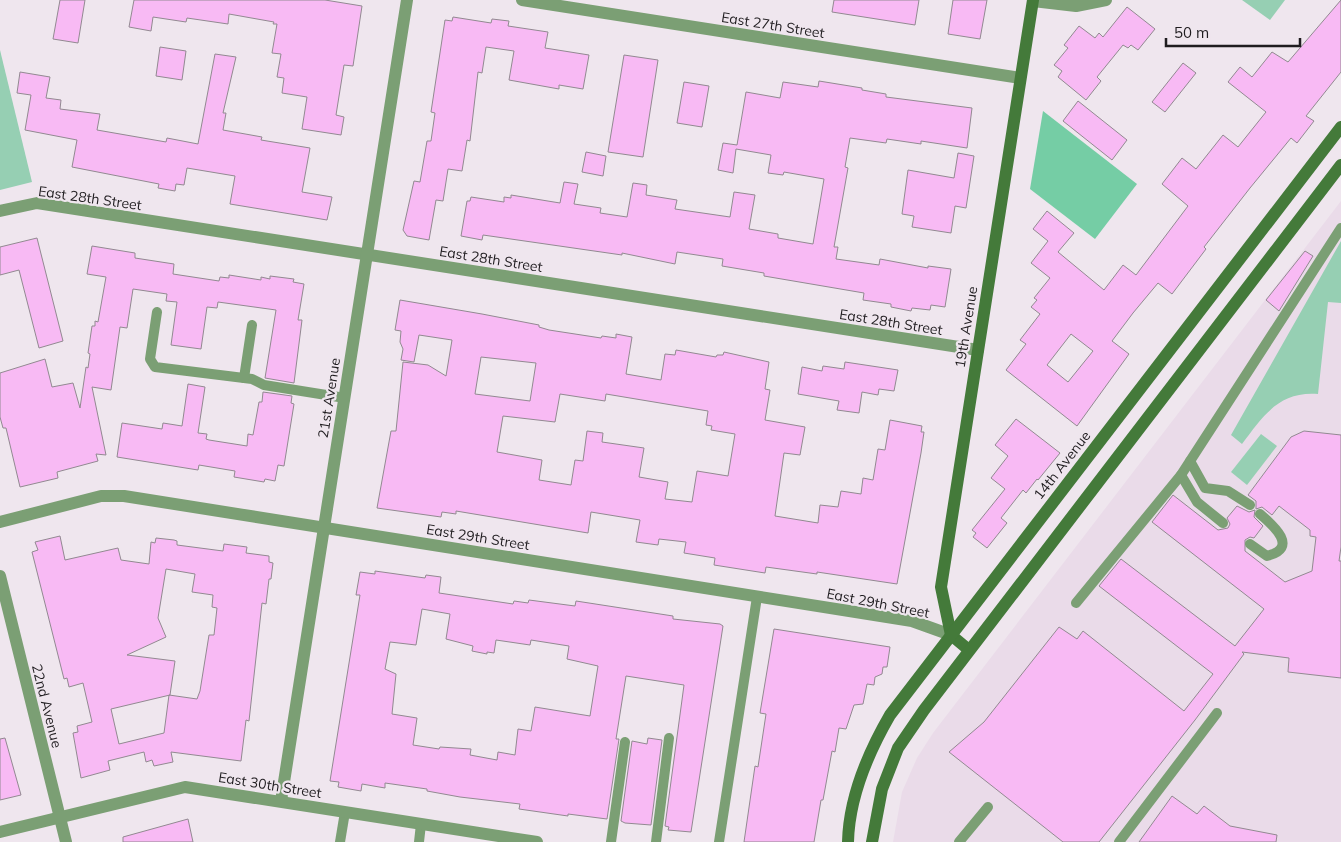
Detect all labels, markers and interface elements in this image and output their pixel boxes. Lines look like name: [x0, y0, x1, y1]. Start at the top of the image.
street label: East 27th Street: [720, 8, 826, 42]
scale bar: [1166, 15, 1300, 47]
text: 50 m: [1174, 23, 1209, 42]
street label: East 28th Street: [37, 182, 143, 214]
street label: East 28th Street: [438, 242, 544, 276]
street label: 19th Avenue: [951, 285, 981, 369]
street label: East 28th Street: [838, 305, 944, 339]
street label: 21st Avenue: [314, 357, 344, 439]
street label: 14th Avenue: [1030, 427, 1094, 503]
street label: East 29th Street: [425, 520, 531, 554]
street label: East 29th Street: [825, 584, 931, 622]
street label: 22nd Avenue: [28, 662, 66, 750]
street label: East 30th Street: [217, 768, 323, 802]

